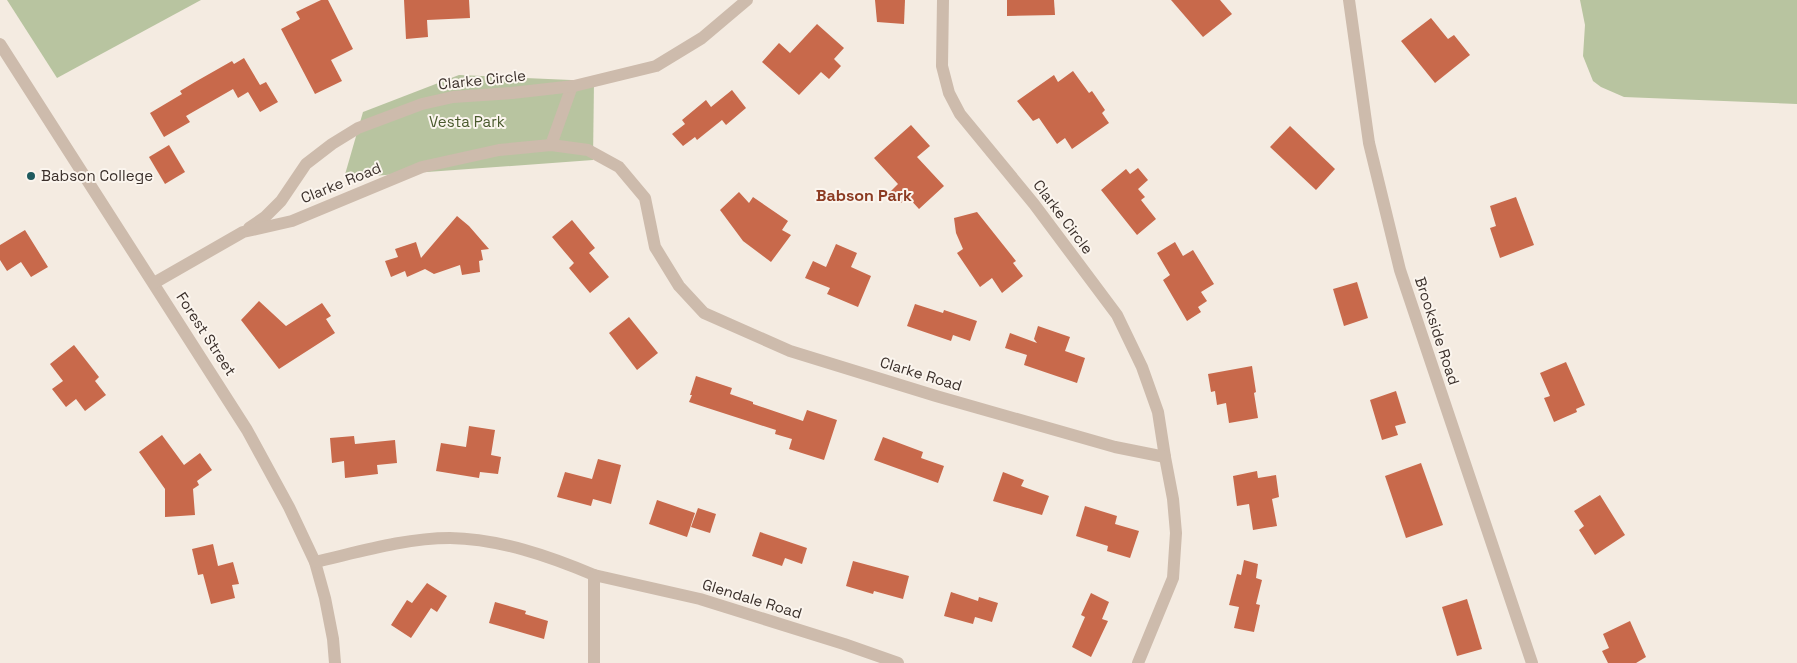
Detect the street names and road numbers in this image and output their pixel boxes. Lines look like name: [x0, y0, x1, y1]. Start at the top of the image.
street label: Clarke Circle: [437, 65, 527, 94]
street label: Clarke Road: [298, 158, 384, 207]
street label: Clarke Circle: [1029, 176, 1098, 258]
street label: Brookside Road: [1411, 274, 1464, 387]
street label: Forest Street: [172, 288, 241, 379]
street label: Clarke Road: [878, 352, 964, 395]
street label: Glendale Road: [700, 574, 804, 623]

